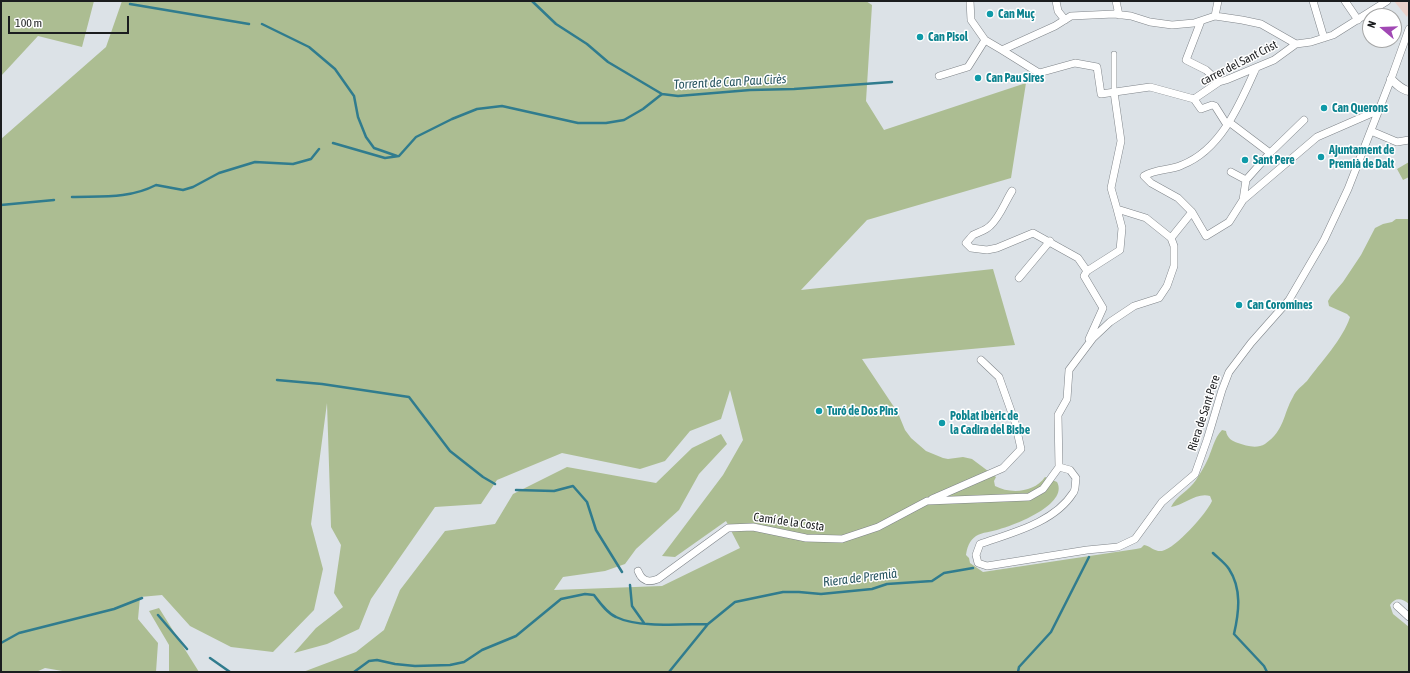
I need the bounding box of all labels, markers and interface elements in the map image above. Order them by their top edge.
place label: Can Muç [998,7,1035,21]
scale bar [10,8,131,34]
north arrow [1362,8,1402,48]
marker: Can Muç [985,9,995,19]
text: 100 m [15,16,42,30]
text: N [1365,19,1378,29]
place label: Can Pisol [928,30,968,44]
marker: Can Pisol [915,32,925,42]
street label: carrer del Sant Crist [1198,37,1280,89]
water label: Torrent de Can Pau Cirès [673,71,787,93]
place label: Can Pau Sires [986,71,1044,85]
marker: Can Pau Sires [973,73,983,83]
place label: Can Querons [1332,101,1388,115]
marker: Can Querons [1319,103,1329,113]
place label: Ajuntament de Premià de Dalt [1329,143,1394,171]
marker: Ajuntament de Premià de Dalt [1316,152,1326,162]
place label: Sant Pere [1253,153,1295,167]
marker: Sant Pere [1240,155,1250,165]
place label: Can Coromines [1247,298,1313,312]
marker: Can Coromines [1234,300,1244,310]
street label: Riera de Sant Pere [1185,373,1223,453]
place label: Turó de Dos Pins [827,404,898,418]
marker: Turó de Dos Pins [814,406,824,416]
place label: Poblat ibèric de la Cadira del Bisbe [950,409,1030,437]
marker: Poblat ibèric de la Cadira del Bisbe [937,418,947,428]
street label: Camí de la Costa [753,510,825,534]
water label: Riera de Premià [822,566,898,590]

